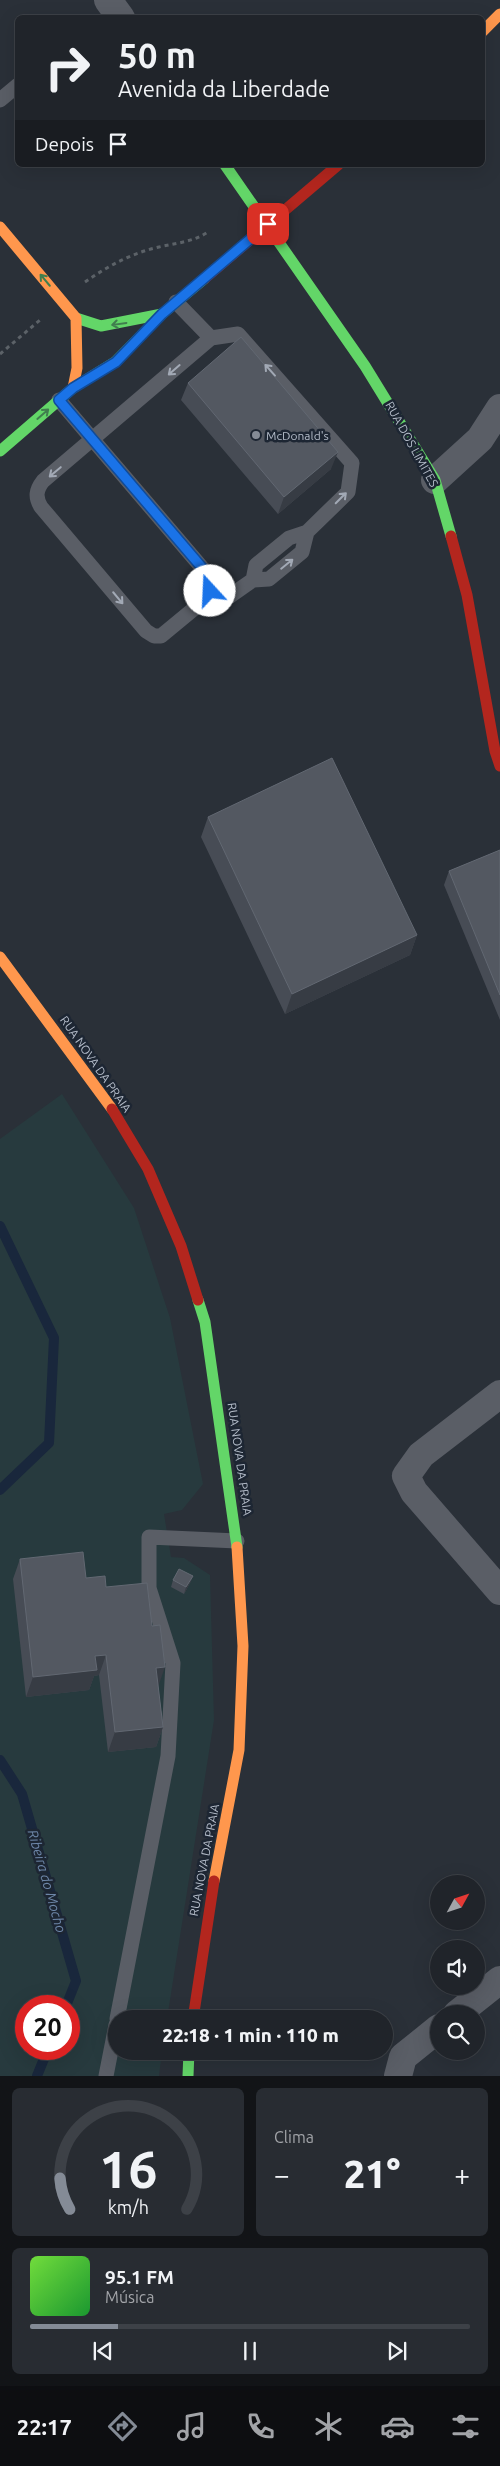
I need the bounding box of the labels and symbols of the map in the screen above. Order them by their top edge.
pin [247,203,289,245]
one-way arrow [40,274,51,287]
one-way arrow [111,319,127,329]
one-way arrow [168,364,181,375]
one-way arrow [265,364,276,377]
street label: RUA DOS LIMITES [383,399,441,489]
one-way arrow [36,409,49,420]
marker: McDonald's [250,429,262,441]
place label: McDonald's [266,429,329,442]
one-way arrow [48,466,61,477]
one-way arrow [335,492,348,504]
one-way arrow [280,559,293,570]
position arrow [183,564,235,616]
one-way arrow [112,591,123,604]
street label: RUA NOVA DA PRAIA [58,1014,134,1115]
street label: RUA NOVA DA PRAIA [226,1402,254,1517]
street label: RUA NOVA DA PRAIA [187,1803,221,1917]
water label: Ribeira do Mocho [25,1828,69,1935]
north arrow [430,1875,485,1930]
speed limit sign: 20 [15,1995,80,2060]

